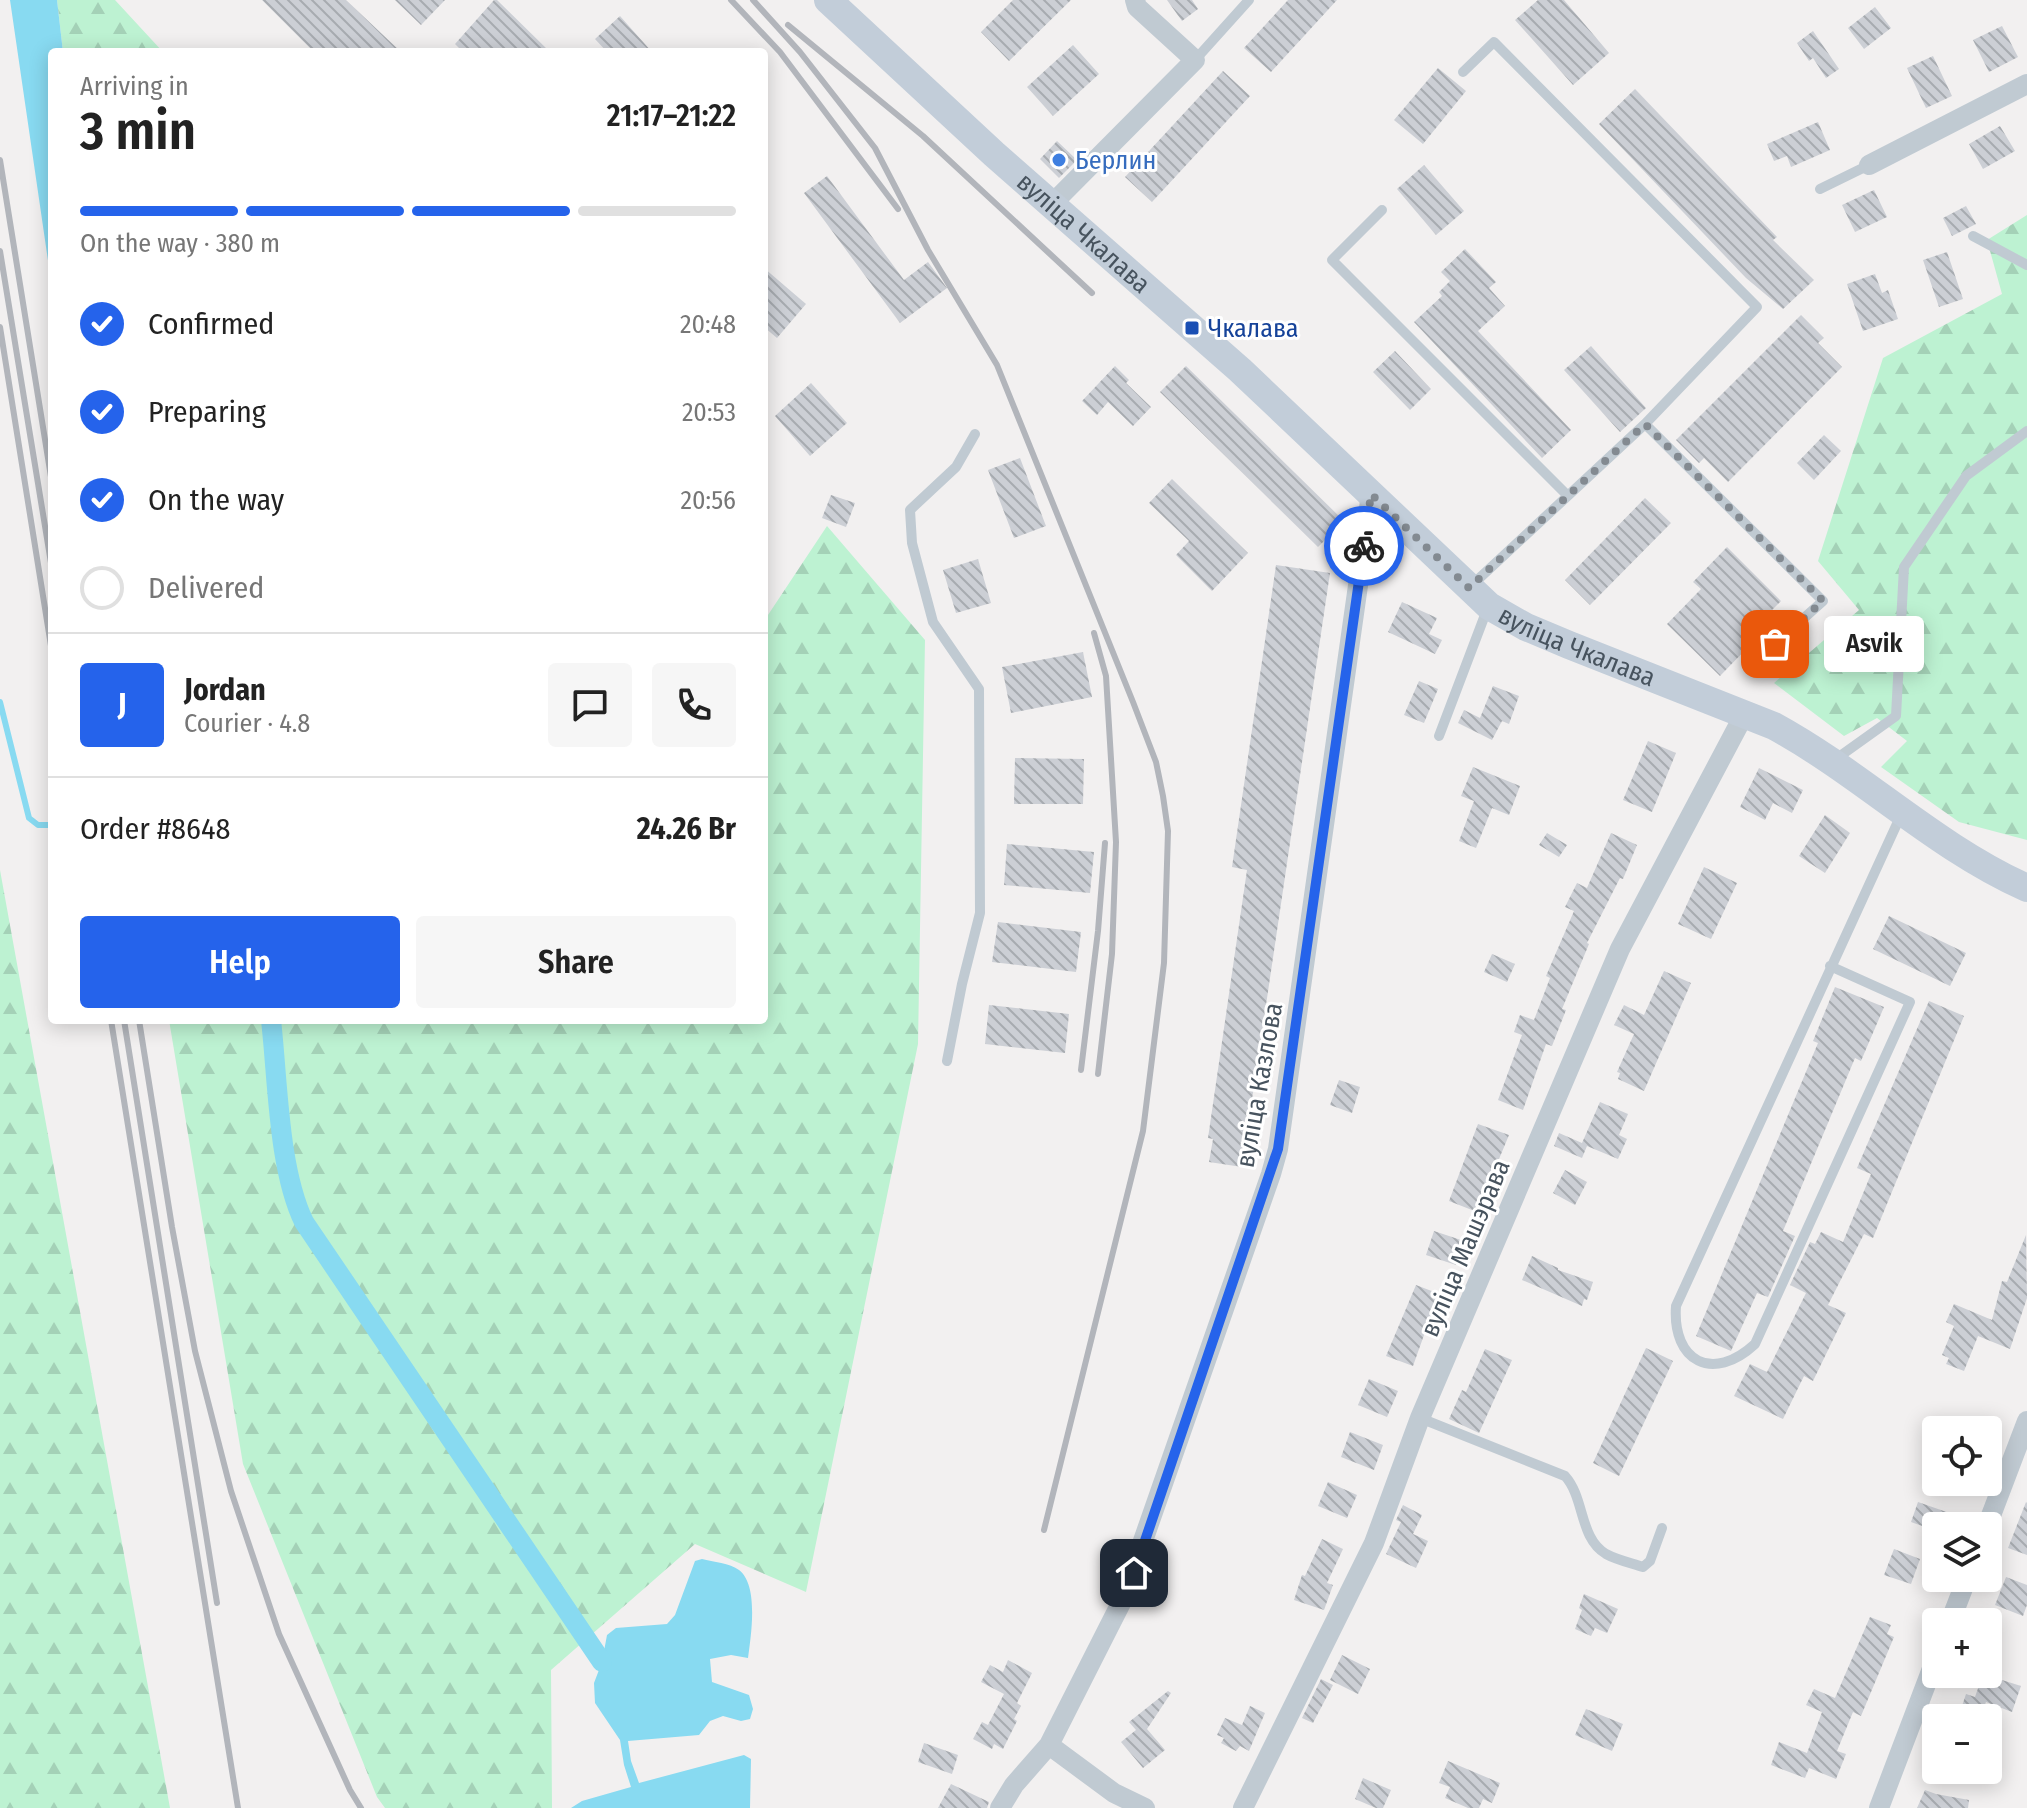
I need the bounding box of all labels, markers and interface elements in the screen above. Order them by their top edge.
text: Arriving in [80,71,189,102]
text: 21:17–21:22 [607,98,736,134]
text: 3 min [80,100,196,163]
place label: Берлин [1075,145,1156,176]
marker: Берлин [1050,151,1068,169]
street label: вуліца Чкалава [1010,166,1157,300]
text: On the way · 380 m [80,228,280,259]
icon: check [80,302,124,346]
text: Confirmed [148,306,274,342]
text: 20:48 [680,309,736,340]
place label: Чкалава [1208,313,1298,344]
marker: Чкалава [1183,319,1201,337]
icon: check [80,390,124,434]
text: Preparing [148,394,266,430]
text: 20:53 [682,397,736,428]
icon: check [80,478,124,522]
text: On the way [148,482,284,518]
text: 20:56 [681,485,736,516]
courier [1324,506,1404,586]
icon: bike [1342,524,1386,568]
text: Delivered [148,570,264,606]
street label: вуліца Чкалава [1493,600,1660,694]
pin [1741,610,1809,678]
callout: Asvik [1823,616,1923,672]
icon: bag [1753,622,1797,666]
text: Asvik [1846,628,1902,659]
button: chat [548,663,632,747]
button: phone [652,663,736,747]
text: Jordan [184,672,266,708]
text: J [118,687,126,723]
text: Courier · 4.8 [184,708,310,739]
text: Order #8648 [80,811,230,847]
text: 24.26 Br [637,811,736,847]
button: Help [80,916,400,1008]
button: Share [416,916,736,1008]
street label: вуліца Казлова [1230,1000,1289,1170]
street label: вуліца Машэрава [1414,1155,1517,1342]
map controls [1922,1416,2002,1784]
button: locate [1922,1416,2002,1496]
button: layers [1922,1512,2002,1592]
pin [1100,1539,1168,1607]
icon: home [1112,1551,1156,1595]
button: + [1922,1608,2002,1688]
button: − [1922,1704,2002,1784]

